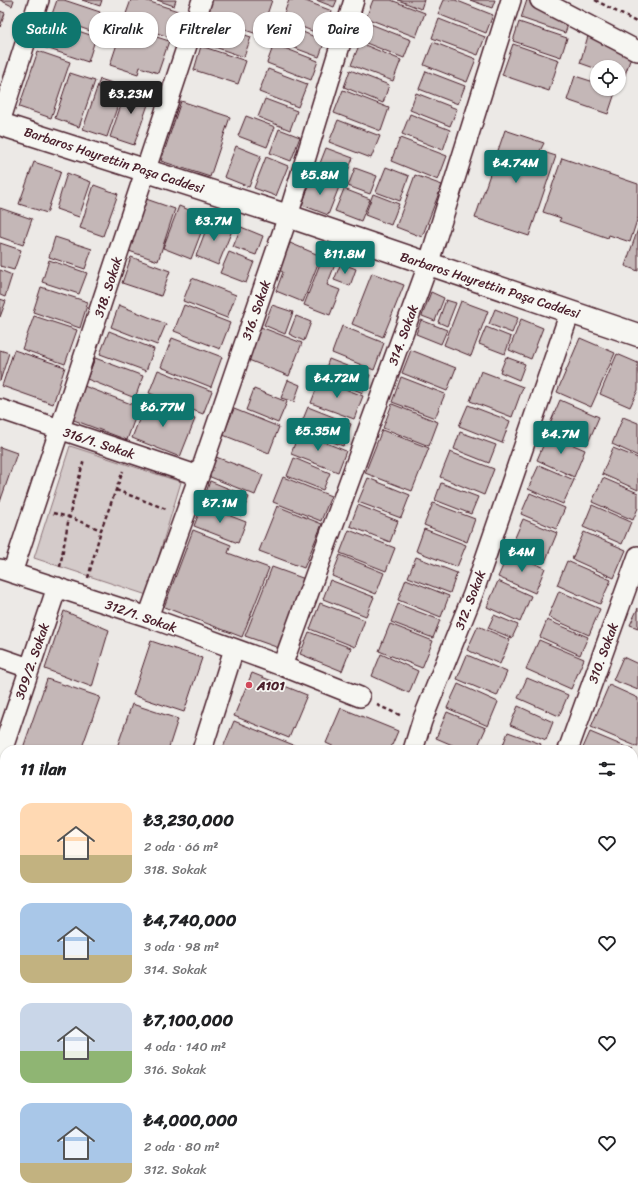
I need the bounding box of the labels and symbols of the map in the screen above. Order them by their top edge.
pin: ₺3.23M [98,81,164,115]
street label: Barbaros Hayrettin Paşa Caddesi [21,120,207,200]
pin: ₺4.74M [483,150,549,184]
pin: ₺5.8M [292,162,348,196]
pin: ₺3.7M [186,208,242,242]
pin: ₺11.8M [312,241,378,275]
street label: Barbaros Hayrettin Paşa Caddesi [397,245,583,325]
street label: 318. Sokak [87,253,129,320]
street label: 316. Sokak [235,277,277,343]
street label: 314. Sokak [381,301,425,369]
pin: ₺4.72M [304,365,370,399]
pin: ₺6.77M [130,394,196,428]
pin: ₺5.35M [285,418,351,452]
street label: 316/1. Sokak [60,421,138,465]
pin: ₺4.7M [533,421,589,455]
pin: ₺7.1M [192,490,248,524]
pin: ₺4M [503,539,541,573]
street label: 312. Sokak [448,567,492,633]
street label: 312/1. Sokak [102,593,180,639]
street label: 309/2. Sokak [8,619,56,702]
street label: 310. Sokak [581,619,625,687]
place label: A101 [256,674,285,697]
marker: A101 [244,680,254,690]

